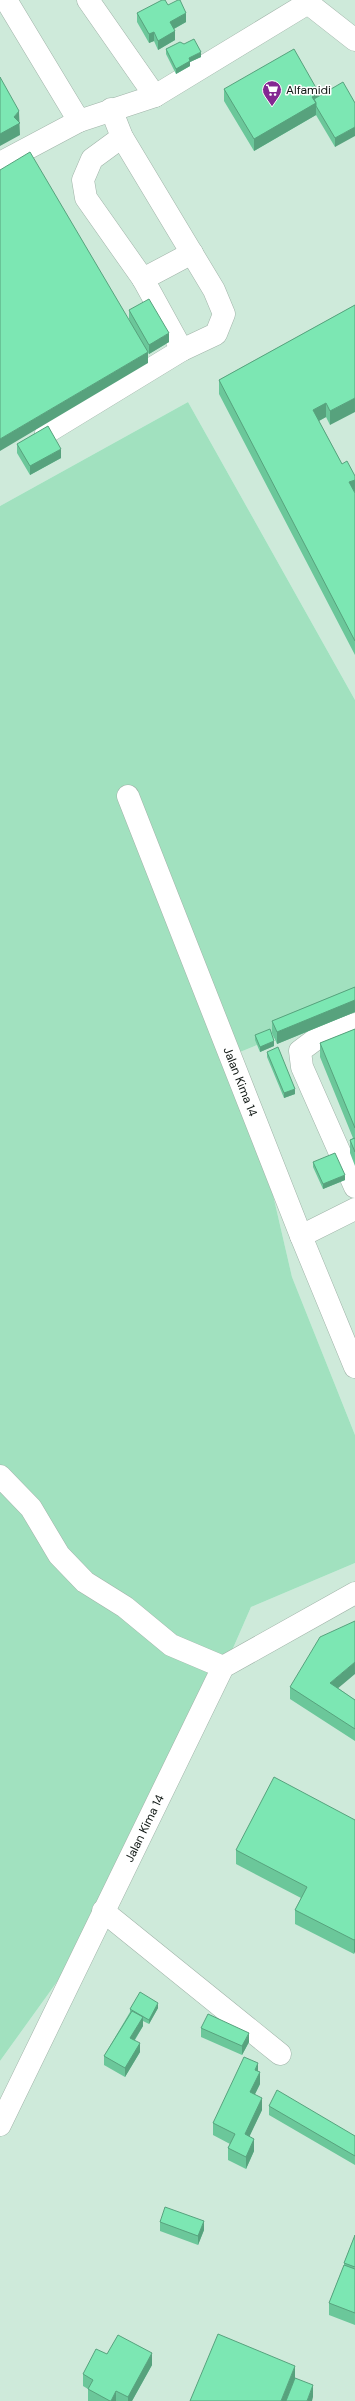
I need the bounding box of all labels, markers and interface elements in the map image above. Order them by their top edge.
supermarket icon: Alfamidi [261,79,283,107]
place label: Alfamidi [286,82,331,98]
street label: Jalan Kima 14 [219,1045,261,1119]
street label: Jalan Kima 14 [121,1792,168,1865]

